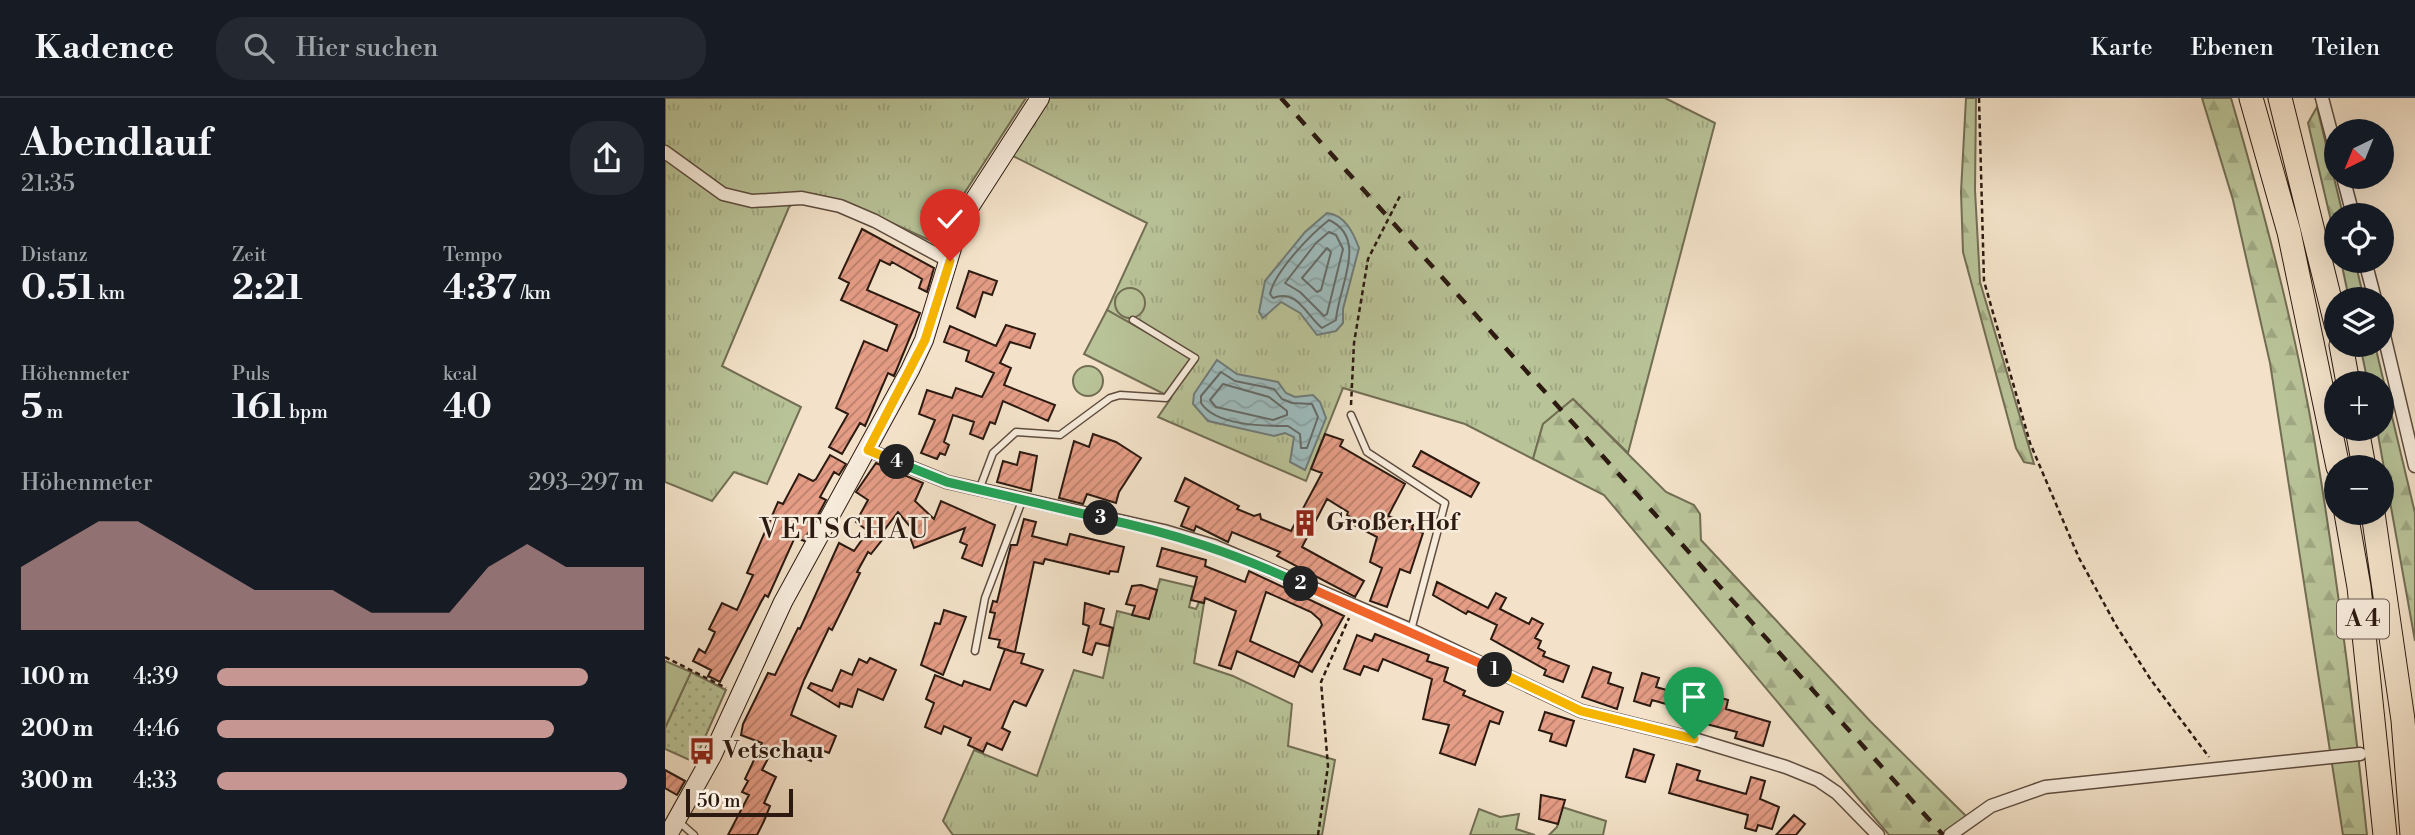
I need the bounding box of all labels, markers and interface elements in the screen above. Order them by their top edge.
search box [216,17,706,80]
text: Kadence [35,28,174,69]
icon: search [240,29,278,67]
text: Hier suchen [296,32,438,64]
text: Karte [2091,33,2153,63]
text: Ebenen [2191,33,2274,63]
text: Teilen [2312,33,2380,63]
north arrow [2324,119,2394,189]
map controls [2324,119,2394,525]
text: Abendlauf [21,120,211,167]
button: share [570,121,644,195]
text: 21:35 [21,170,75,198]
pin [920,189,980,261]
icon: check [931,200,969,238]
button: locate [2324,203,2394,273]
text: Distanz [21,243,88,267]
text: Zeit [232,243,267,267]
text: Tempo [443,243,502,267]
text: 0.51 [21,267,95,310]
text: 2:21 [232,267,303,310]
text: 4:37 [443,267,517,310]
text: km [95,281,125,305]
text: /km [517,281,551,305]
button: layers [2324,287,2394,357]
text: Höhenmeter [21,362,130,386]
text: Puls [232,362,270,386]
text: kcal [443,362,477,386]
button: + [2324,371,2394,441]
text: 5 [21,386,43,429]
text: 161 [232,386,285,429]
text: 40 [443,386,492,429]
text: m [43,400,63,424]
text: bpm [285,400,328,424]
pin: 4 [880,444,915,480]
text: 4 [890,449,903,473]
button: − [2324,455,2394,525]
text: Höhenmeter [21,469,153,497]
text: 293–297 m [528,469,644,497]
pin: 3 [1083,500,1118,536]
text: 3 [1095,505,1106,529]
building icon: Großer Hof [1290,508,1320,538]
place label: Großer Hof [1326,508,1461,538]
district label: VETSCHAU [758,512,931,547]
pin: 2 [1283,566,1319,602]
text: 2 [1295,571,1306,595]
road number: A 4 [2337,600,2389,638]
pin: 1 [1477,652,1513,688]
text: 1 [1490,657,1499,681]
text: 100 m [21,663,89,691]
text: 4:39 [133,663,179,691]
pin [1664,667,1724,739]
icon: arrive [1675,678,1713,716]
text: 200 m [21,715,93,743]
text: 4:46 [133,715,180,743]
bus stop icon: Vetschau [687,736,717,766]
place label: Vetschau [722,736,824,766]
text: 300 m [21,767,93,795]
text: 4:33 [133,767,177,795]
scale bar [686,786,793,818]
text: 50 m [697,789,741,813]

